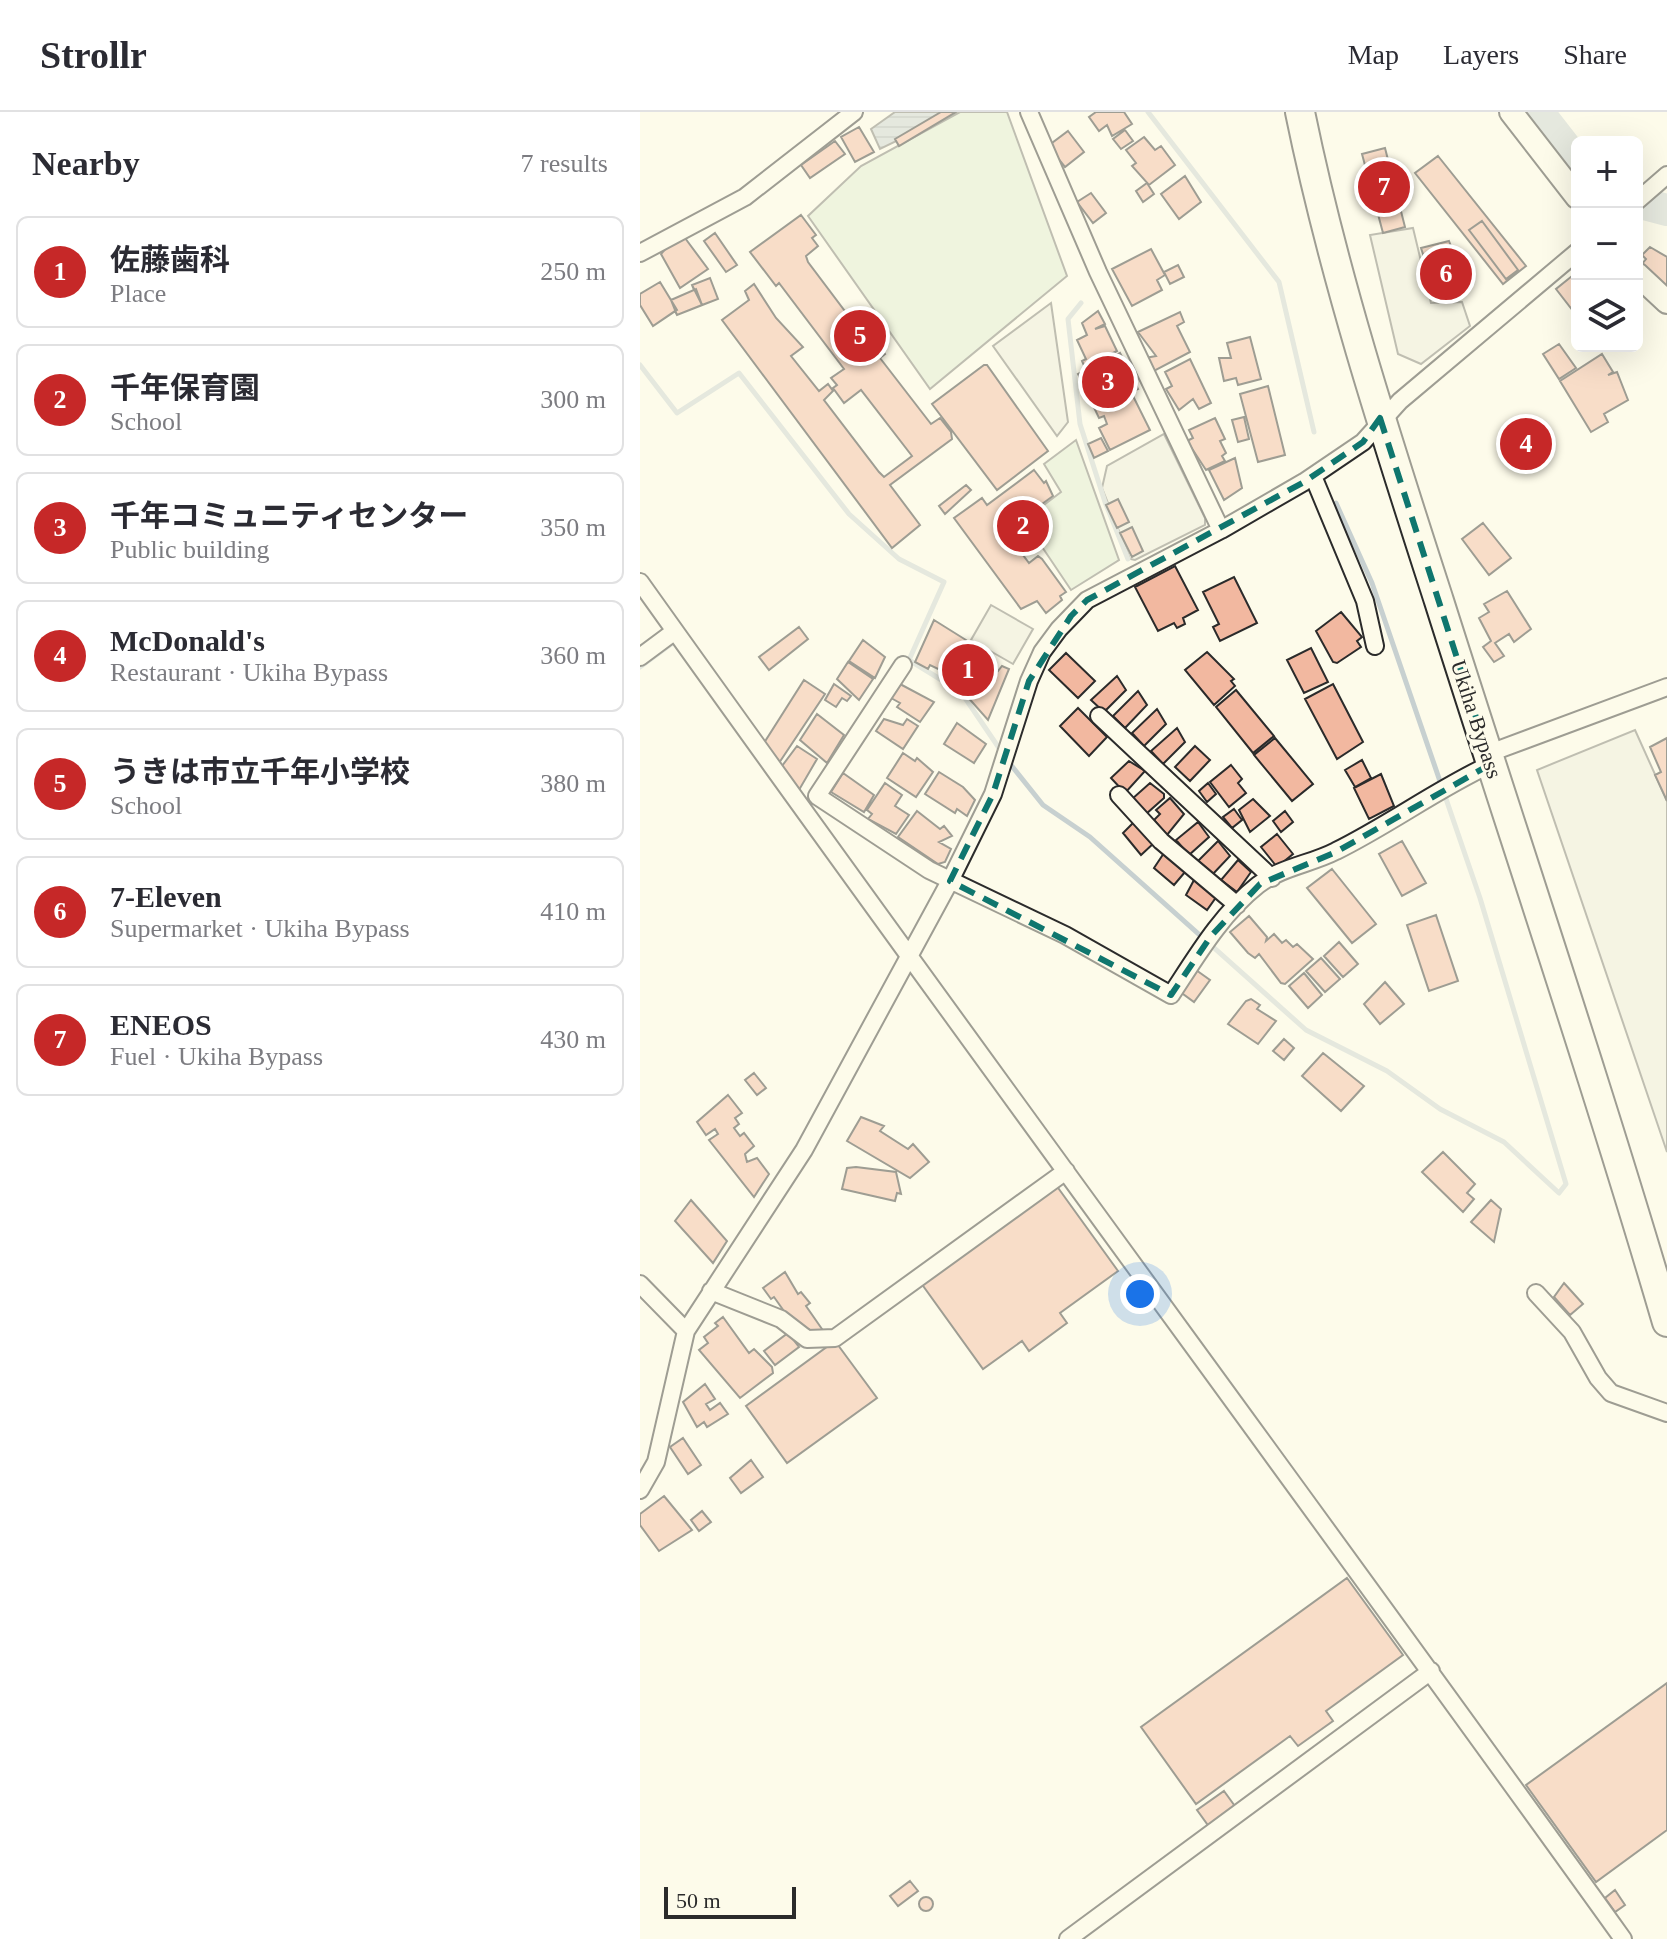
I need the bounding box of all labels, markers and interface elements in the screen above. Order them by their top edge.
text: Strollr [40,34,147,76]
text: Map [1348,39,1399,70]
text: Layers [1443,39,1519,70]
text: Share [1563,39,1627,70]
map controls [1571,136,1643,352]
button: + [1571,136,1643,208]
text: Nearby [32,145,140,182]
text: 7 results [521,149,608,178]
pin: 7 [1358,157,1410,217]
button: − [1571,208,1643,280]
text: 佐藤歯科 [110,243,230,276]
pin: 6 [1420,244,1472,304]
text: 1 [54,257,67,286]
text: 250 m [540,257,606,286]
text: Place [110,279,166,308]
button: layers [1571,280,1643,352]
pin: 5 [834,306,886,366]
pin: 3 [1082,352,1134,412]
text: 千年保育園 [110,371,260,404]
text: 2 [54,385,67,414]
text: 300 m [540,385,606,414]
text: School [110,407,182,436]
pin: 4 [1500,414,1552,474]
pin: 2 [997,496,1049,556]
text: 千年コミュニティセンター [110,499,468,532]
text: 3 [54,513,67,542]
text: 350 m [540,513,606,542]
text: Public building [110,535,270,564]
text: McDonald's [110,624,265,657]
pin: 1 [942,640,994,700]
text: 4 [54,641,67,670]
text: 360 m [540,641,606,670]
street label: Ukiha Bypass [1446,657,1507,781]
text: Restaurant · Ukiha Bypass [110,658,388,687]
text: うきは市立千年小学校 [110,755,410,788]
text: 5 [54,769,67,798]
text: 380 m [540,769,606,798]
text: School [110,791,182,820]
text: 7-Eleven [110,880,222,913]
text: 6 [54,897,67,926]
text: 410 m [540,897,606,926]
text: Supermarket · Ukiha Bypass [110,914,410,943]
text: ENEOS [110,1008,212,1041]
text: 7 [54,1025,67,1054]
text: 430 m [540,1025,606,1054]
text: Fuel · Ukiha Bypass [110,1042,323,1071]
your location [1120,1274,1160,1314]
scale bar [664,1883,796,1919]
text: 50 m [676,1888,721,1913]

